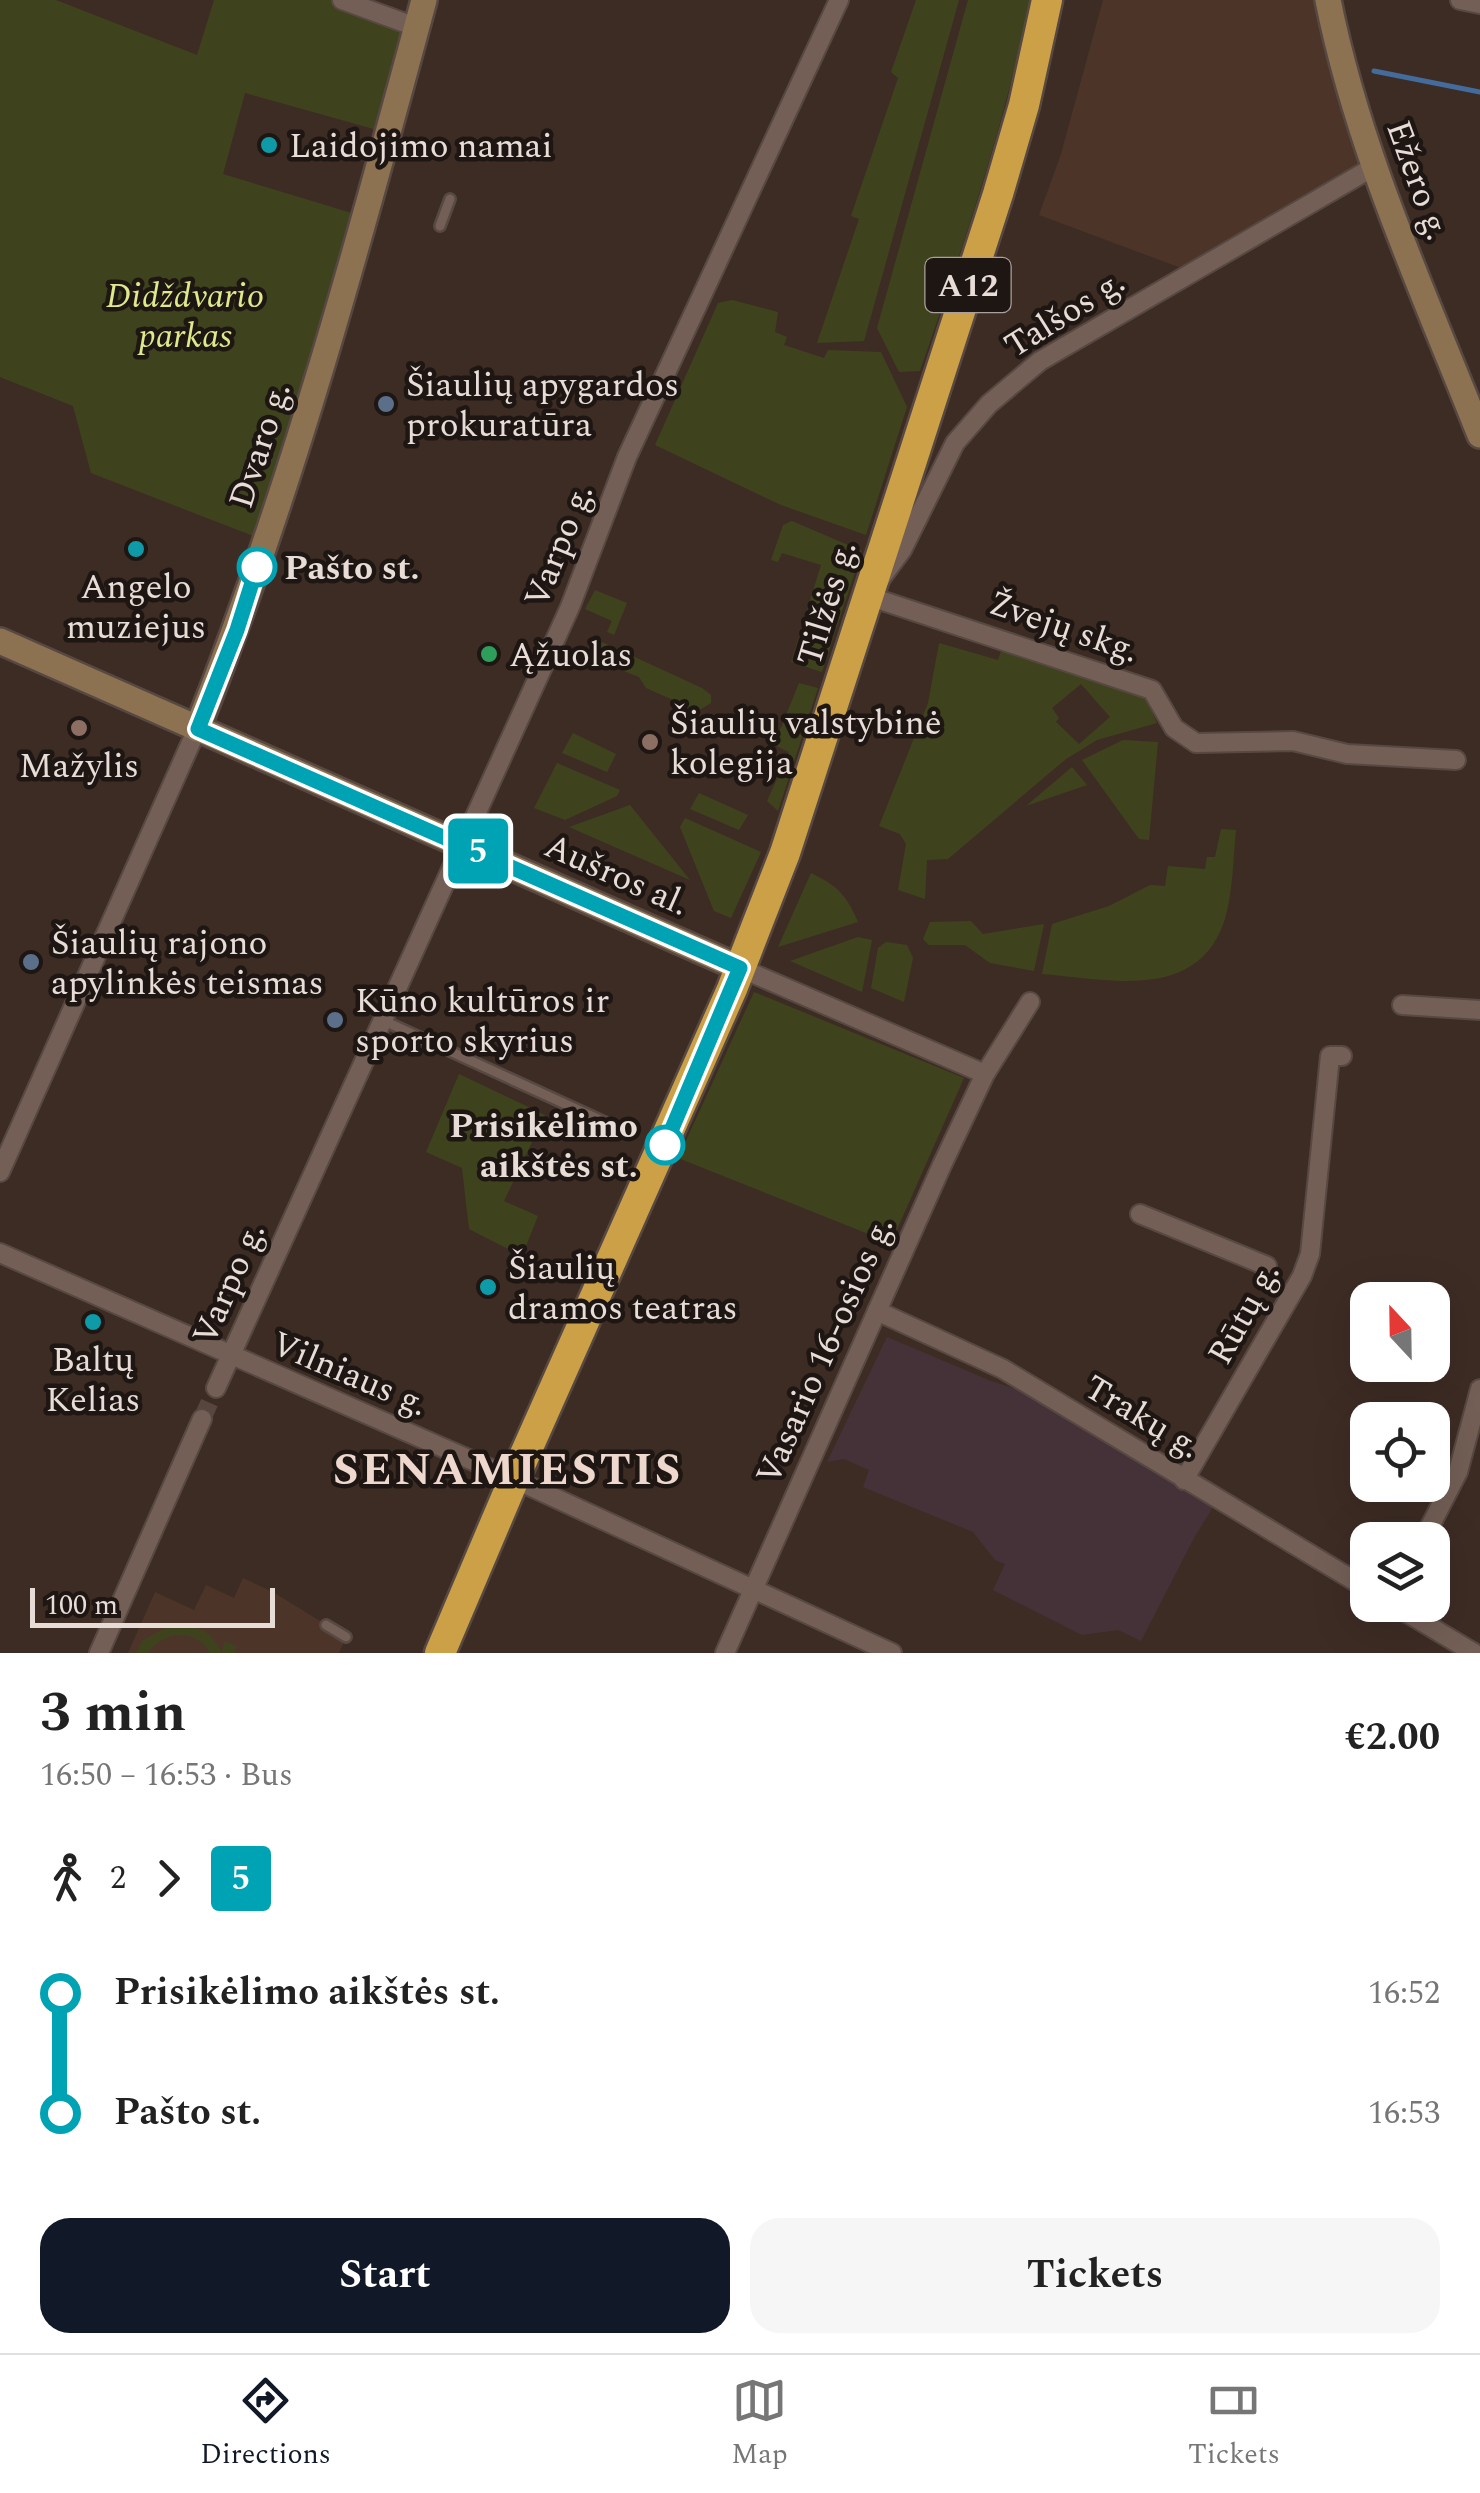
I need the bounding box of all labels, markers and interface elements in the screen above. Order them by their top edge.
street label: Ežero g. [1371,113,1464,248]
place label: Laidojimo namai [289,120,553,173]
marker: Laidojimo namai [258,134,280,156]
street label: Talšos g. [994,256,1136,372]
road number: A12 [926,258,1010,312]
park label: Didždvario parkas [106,270,264,363]
place label: Šiaulių apygardos prokuratūra [406,359,679,452]
street label: Dvaro g. [215,376,306,515]
marker: Šiaulių apygardos prokuratūra [375,393,397,415]
street label: Varpo g. [511,476,608,615]
street label: Tilžės g. [783,534,872,673]
marker: Angelo muziejus [125,538,147,560]
place label: Pašto st. [284,542,420,595]
marker: Pašto st. [238,548,276,586]
place label: Angelo muziejus [66,561,206,654]
street label: Žvejų skg. [982,577,1145,678]
place label: Ąžuolas [509,629,632,682]
marker: Ąžuolas [478,643,500,665]
place label: Šiaulių valstybinė kolegija [670,697,942,790]
marker: Mažylis [68,717,90,739]
marker: Šiaulių valstybinė kolegija [639,731,661,753]
place label: Mažylis [19,740,139,793]
line badge: 5 [446,818,510,884]
street label: Aušros al. [536,820,697,931]
text: 5 [468,825,488,878]
place label: Šiaulių rajono apylinkės teismas [51,917,324,1010]
marker: Šiaulių rajono apylinkės teismas [20,951,42,973]
place label: Kūno kultūros ir sporto skyrius [355,975,610,1068]
marker: Kūno kultūros ir sporto skyrius [324,1009,346,1031]
place label: Prisikėlimo aikštės st. [449,1100,638,1193]
marker: Prisikėlimo aikštės st. [646,1126,684,1164]
street label: Vasario 16-osios g. [742,1208,908,1493]
street label: Varpo g. [179,1214,280,1353]
place label: Šiaulių dramos teatras [508,1242,738,1335]
street label: Rūtų g. [1194,1253,1294,1375]
marker: Šiaulių dramos teatras [477,1276,499,1298]
north arrow [1350,1282,1450,1382]
map controls [1350,1282,1450,1622]
marker: Baltų Kelias [82,1311,104,1333]
street label: Vilniaus g. [263,1318,436,1431]
place label: Baltų Kelias [46,1334,140,1427]
street label: Trakų g. [1074,1362,1211,1473]
button: locate [1350,1402,1450,1502]
district label: SENAMIESTIS [333,1436,683,1505]
button: layers [1350,1522,1450,1622]
scale bar [30,1583,275,1628]
text: 100 m [45,1584,118,1627]
text: 3 min [40,1672,186,1755]
text: €2.00 [1345,1709,1440,1767]
text: 16:50 – 16:53 · Bus [40,1751,293,1800]
icon: walk [40,1851,95,1906]
icon: forward [141,1851,196,1906]
text: 5 [231,1852,251,1905]
text: 2 [110,1854,126,1903]
text: Prisikėlimo aikštės st. [114,1964,500,2022]
text: 16:52 [1368,1969,1440,2018]
text: Pašto st. [114,2084,261,2142]
text: 16:53 [1368,2089,1440,2138]
button: Start [40,2218,730,2333]
button: Tickets [750,2218,1440,2333]
tab: Directions [200,2373,331,2476]
tab: Map [731,2373,788,2476]
tab: Tickets [1188,2373,1280,2476]

